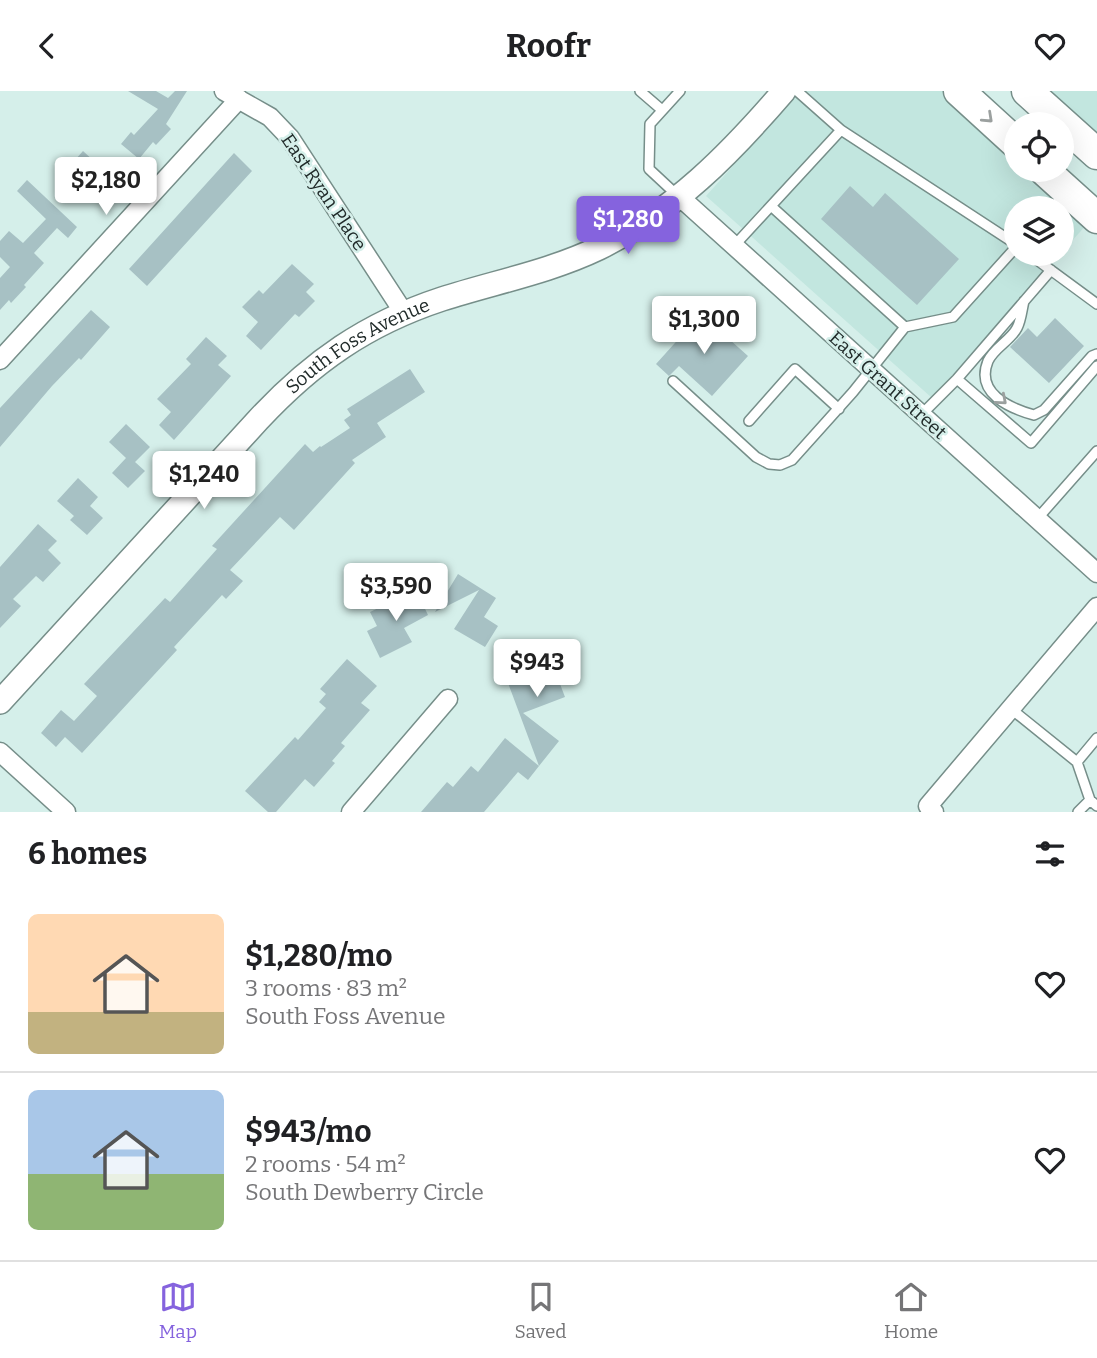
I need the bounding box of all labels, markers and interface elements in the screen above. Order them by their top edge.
icon: back [28,27,66,65]
text: Roofr [506,27,591,65]
icon: heart [1031,27,1069,65]
one-way arrow [980,109,993,122]
map controls [1004,112,1074,266]
button: locate [1004,112,1074,182]
street label: East Ryan Place [276,129,372,255]
pin: $2,180 [49,157,163,217]
text: $2,180 [71,166,141,194]
button: layers [1004,196,1074,266]
pin: $1,280 [571,197,685,256]
text: $1,280 [592,205,664,233]
street label: South Foss Avenue [281,293,433,398]
pin: $1,300 [647,296,761,356]
text: $1,300 [668,305,740,333]
street label: East Grant Street [825,326,952,444]
one-way arrow [994,392,1007,405]
pin: $1,240 [147,451,261,511]
text: $1,240 [168,460,240,488]
pin: $3,590 [339,563,453,623]
text: $3,590 [360,572,432,600]
pin: $943 [496,639,578,699]
text: $943 [510,648,564,676]
icon: filters [1031,835,1069,873]
text: 6 homes [28,836,147,872]
text: $1,280/mo [245,938,393,974]
icon: home [84,942,168,1026]
icon: heart [1031,965,1069,1003]
text: 3 rooms · 83 m² [245,974,407,1002]
text: South Foss Avenue [245,1002,446,1030]
text: $943/mo [245,1114,372,1150]
icon: home [84,1118,168,1202]
icon: heart [1031,1141,1069,1179]
text: 2 rooms · 54 m² [245,1150,406,1178]
text: South Dewberry Circle [245,1178,484,1206]
tab: Map [159,1278,197,1343]
tab: Saved [514,1278,567,1343]
tab: Home [884,1278,938,1343]

